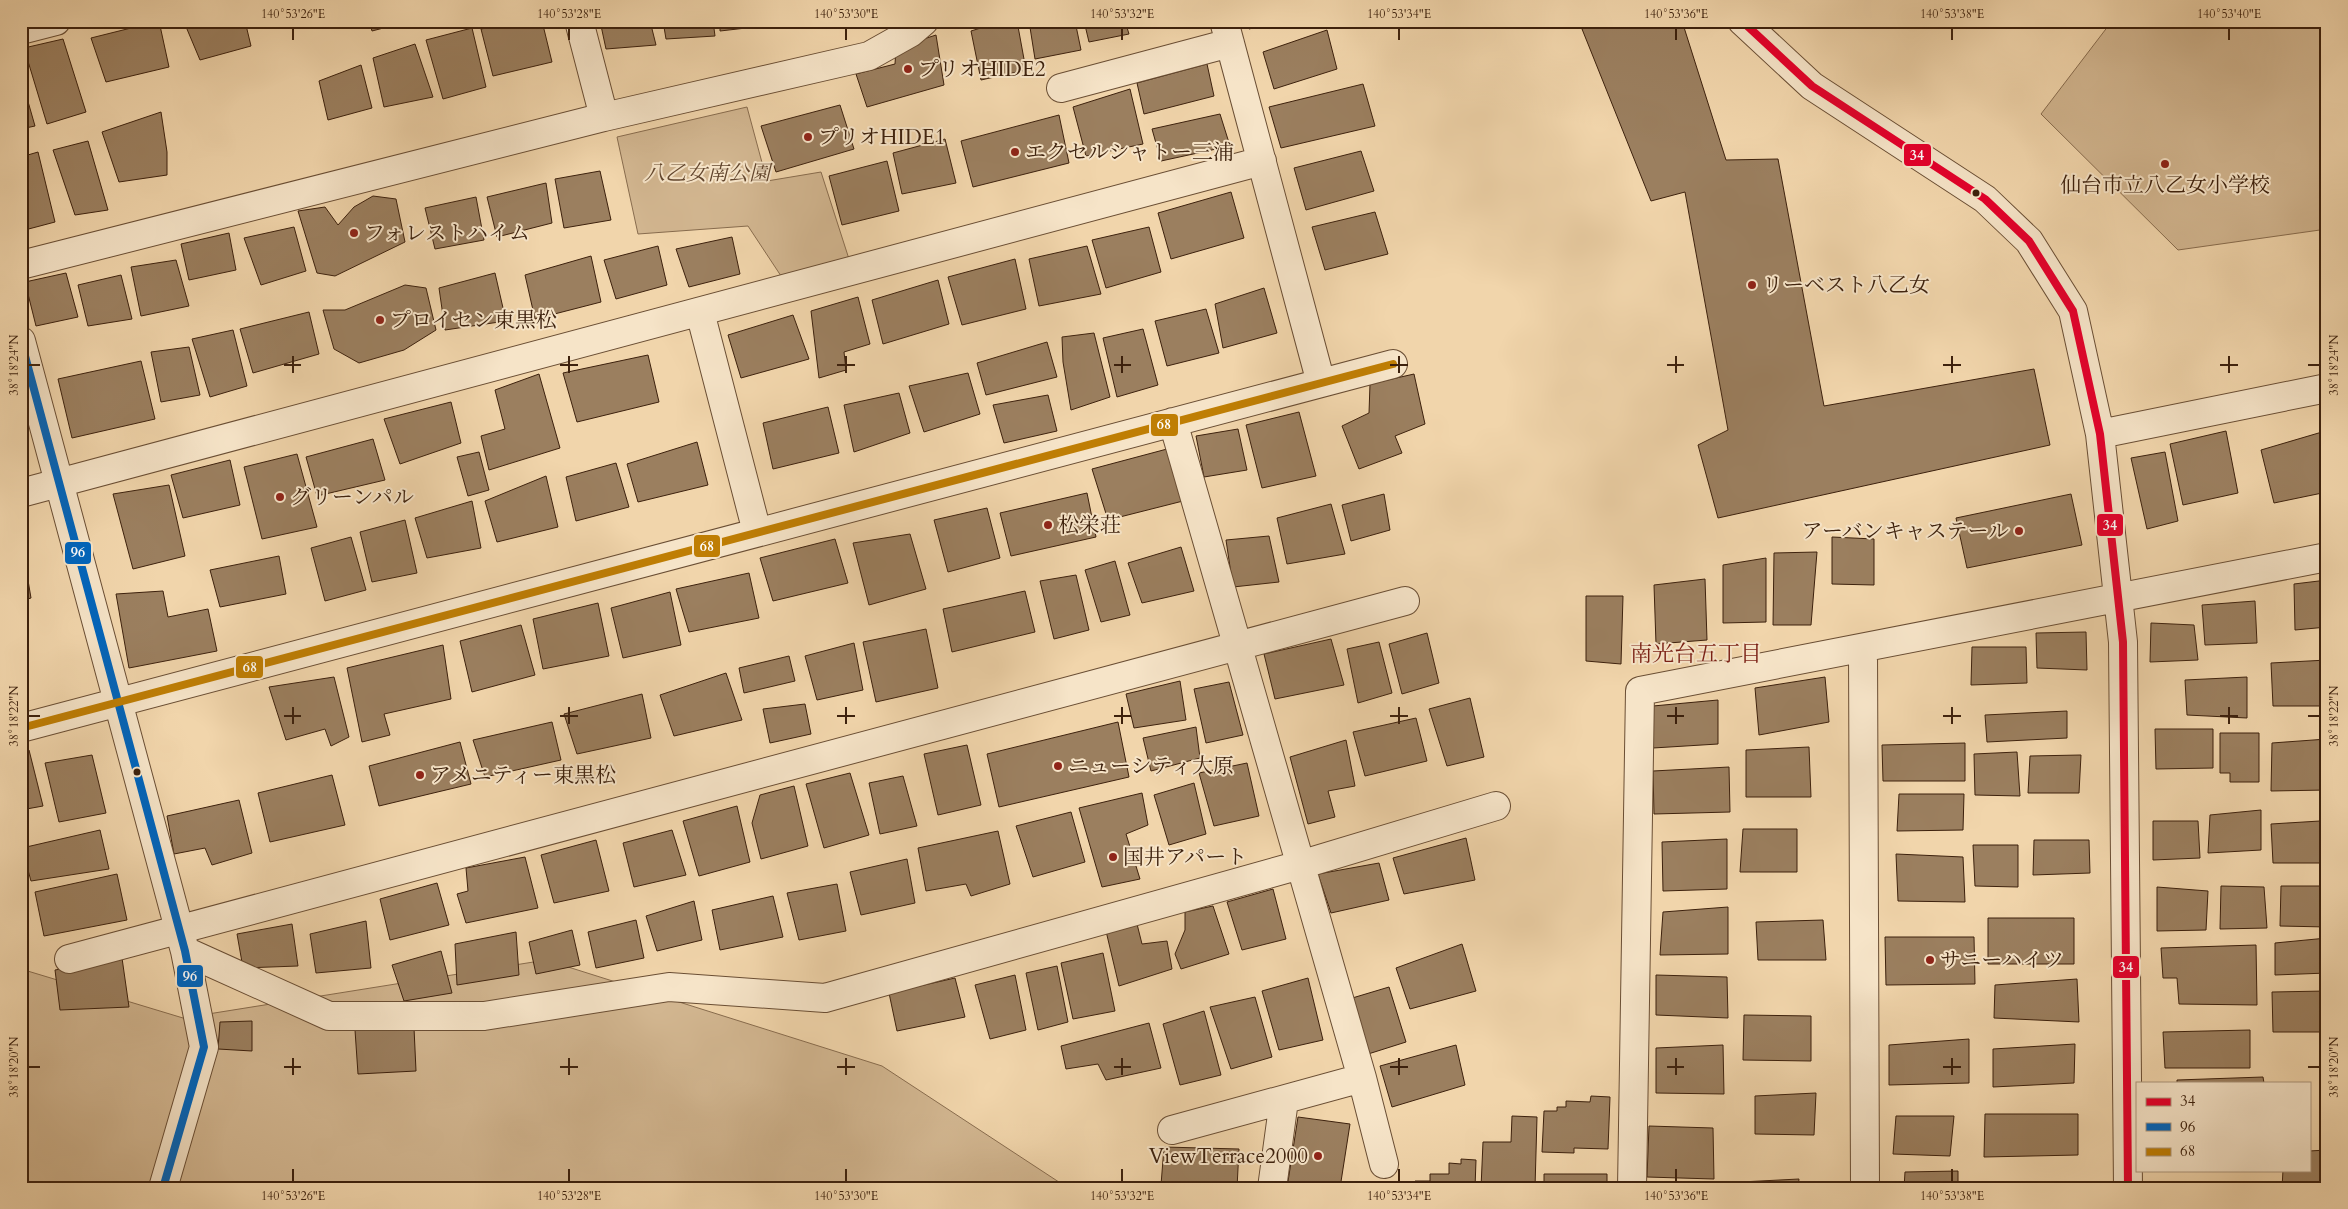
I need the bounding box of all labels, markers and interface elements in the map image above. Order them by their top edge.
text: 140°53'26"E [261,6,325,22]
text: 140°53'28"E [537,6,601,22]
text: 140°53'30"E [814,6,878,22]
text: 140°53'32"E [1090,6,1154,22]
text: 140°53'34"E [1367,6,1431,22]
text: 140°53'36"E [1644,6,1708,22]
text: 140°53'38"E [1920,6,1984,22]
text: 140°53'40"E [2197,6,2261,22]
place label: プリオHIDE2 [918,55,1046,84]
marker: プリオHIDE2 [902,63,914,75]
place label: プリオHIDE1 [818,123,945,152]
marker: プリオHIDE1 [802,131,814,143]
place label: エクセルシャトー三浦 [1025,138,1234,167]
line badge: 34 [1903,143,1932,167]
marker: エクセルシャトー三浦 [1009,146,1021,158]
text: 34 [1910,146,1924,165]
marker: 仙台市立八乙女小学校 [2159,158,2171,170]
park label: 八乙女南公園 [644,159,773,188]
place label: 仙台市立八乙女小学校 [2060,171,2270,200]
unlabelled marker [1971,188,1981,198]
place label: フォレストハイム [364,219,530,248]
marker: フォレストハイム [348,227,360,239]
place label: リーベスト八乙女 [1762,271,1930,300]
marker: リーベスト八乙女 [1746,279,1758,291]
place label: プロイセン東黒松 [390,306,557,335]
marker: プロイセン東黒松 [374,314,386,326]
text: 38°18'24"N [6,334,22,395]
text: 38°18'24"N [2326,334,2342,395]
line badge: 68 [1150,413,1179,437]
text: 68 [1157,415,1171,434]
place label: グリーンパル [290,483,414,512]
marker: グリーンパル [274,491,286,503]
place label: 松栄荘 [1058,511,1121,540]
line badge: 34 [2096,513,2124,537]
text: 34 [2103,516,2117,535]
place label: アーバンキャステール [1802,517,2009,546]
marker: 松栄荘 [1042,519,1054,531]
marker: アーバンキャステール [2013,525,2025,537]
line badge: 68 [693,534,721,558]
text: 68 [700,537,714,556]
line badge: 96 [64,541,92,565]
text: 96 [71,543,85,562]
district label: 南光台五丁目 [1630,639,1762,669]
line badge: 68 [235,655,264,679]
text: 68 [243,658,257,677]
text: 38°18'22"N [6,685,22,746]
text: 38°18'22"N [2326,685,2342,746]
place label: ニューシティ大原 [1068,752,1234,781]
marker: ニューシティ大原 [1052,760,1064,772]
place label: アメニティー東黒松 [430,761,616,790]
unlabelled marker [132,767,142,777]
marker: アメニティー東黒松 [414,769,426,781]
place label: 国井アパート [1123,843,1247,872]
marker: 国井アパート [1107,851,1119,863]
place label: サニーハイツ [1940,946,2064,975]
marker: サニーハイツ [1924,954,1936,966]
line badge: 34 [2112,955,2140,979]
text: 34 [2119,958,2133,977]
line badge: 96 [176,964,204,988]
text: 96 [183,967,197,986]
text: 38°18'20"N [6,1036,22,1097]
text: 38°18'20"N [2326,1036,2342,1097]
legend [2136,1082,2310,1172]
text: 34 [2180,1091,2196,1111]
text: 96 [2180,1117,2196,1137]
text: 68 [2180,1141,2195,1161]
place label: ViewTerrace2000 [1149,1142,1308,1171]
marker: ViewTerrace2000 [1312,1150,1324,1162]
text: 140°53'26"E [261,1188,325,1204]
text: 140°53'28"E [537,1188,601,1204]
text: 140°53'30"E [814,1188,878,1204]
text: 140°53'32"E [1090,1188,1154,1204]
text: 140°53'34"E [1367,1188,1431,1204]
text: 140°53'36"E [1644,1188,1708,1204]
text: 140°53'38"E [1920,1188,1984,1204]

